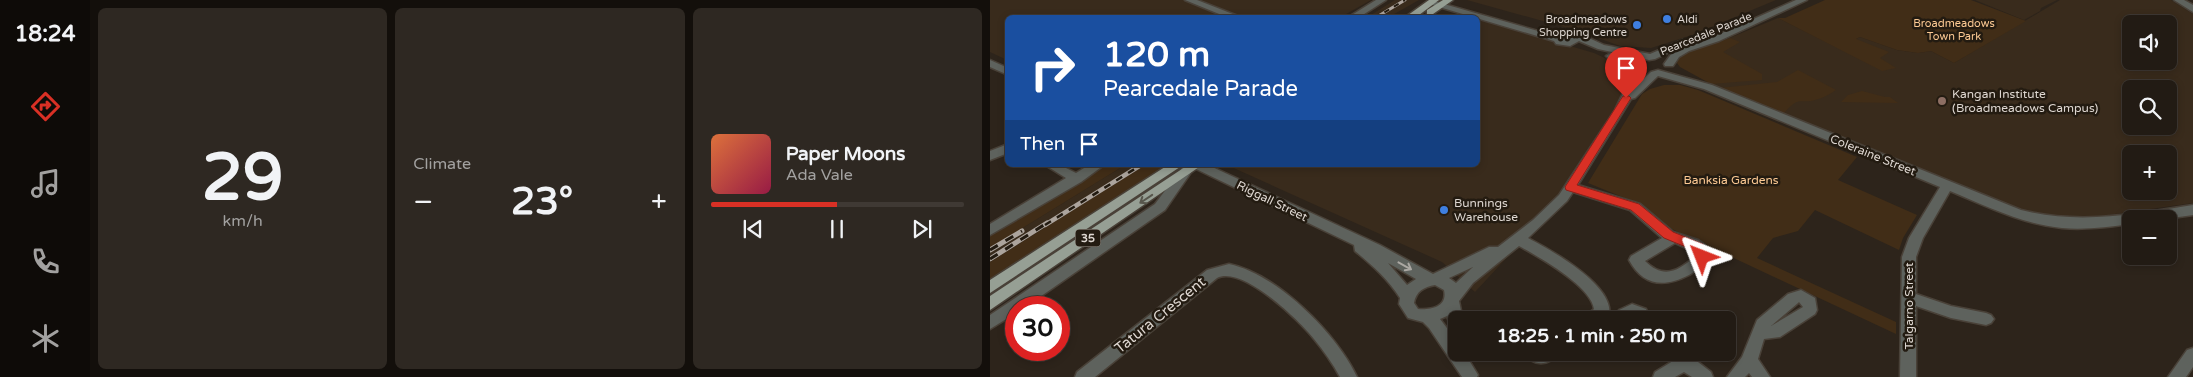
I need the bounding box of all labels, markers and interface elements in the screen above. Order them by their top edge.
street label: Pearcedale Parade [1658,10,1754,58]
place label: Broadmeadows Shopping Centre [1539,13,1627,39]
marker: Aldi [1661,13,1673,25]
place label: Aldi [1677,13,1698,26]
map controls [2122,15,2177,265]
button: sound [2122,15,2177,70]
park label: Broadmeadows Town Park [1913,17,1995,43]
marker: Broadmeadows Shopping Centre [1631,19,1643,31]
text: 18:24 [15,21,75,47]
text: 120 m [1103,34,1210,76]
icon: right [1020,35,1085,100]
pin [1605,47,1647,98]
icon: arrive [1612,54,1640,82]
text: Pearcedale Parade [1103,76,1298,102]
button: search [2122,80,2177,135]
place label: Kangan Institute (Broadmeadows Campus) [1952,87,2098,115]
icon: directions [28,89,63,124]
marker: Kangan Institute (Broadmeadows Campus) [1936,95,1948,107]
icon: arrive [1075,130,1103,158]
street label: Coleraine Street [1828,131,1918,179]
text: Then [1020,133,1065,155]
text: 29 [202,139,283,218]
text: Paper Moons [786,143,905,165]
button: + [2122,145,2177,200]
text: Climate [413,154,471,174]
text: Ada Vale [786,165,853,185]
icon: music [28,166,63,201]
park label: Banksia Gardens [1683,173,1779,187]
street label: Riggall Street [1234,178,1310,224]
text: 23° [511,179,573,225]
text: − [413,185,433,219]
text: + [651,185,667,219]
one-way arrow [1139,194,1153,204]
place label: Bunnings Warehouse [1454,196,1518,224]
marker: Bunnings Warehouse [1438,204,1450,216]
button: − [2122,210,2177,265]
text: km/h [223,211,263,231]
icon: previous [739,215,767,243]
icon: pause [823,215,851,243]
icon: next [908,215,936,243]
road number: 35 [1076,230,1100,247]
position arrow [1675,230,1727,282]
icon: phone [28,244,63,279]
one-way arrow [1397,262,1411,272]
street label: Talgarno Street [1902,262,1916,350]
street label: Tatura Crescent [1111,273,1209,357]
speed limit sign: 30 [1005,296,1070,361]
icon: climate [28,321,63,356]
text: 18:25 · 1 min · 250 m [1496,325,1688,347]

